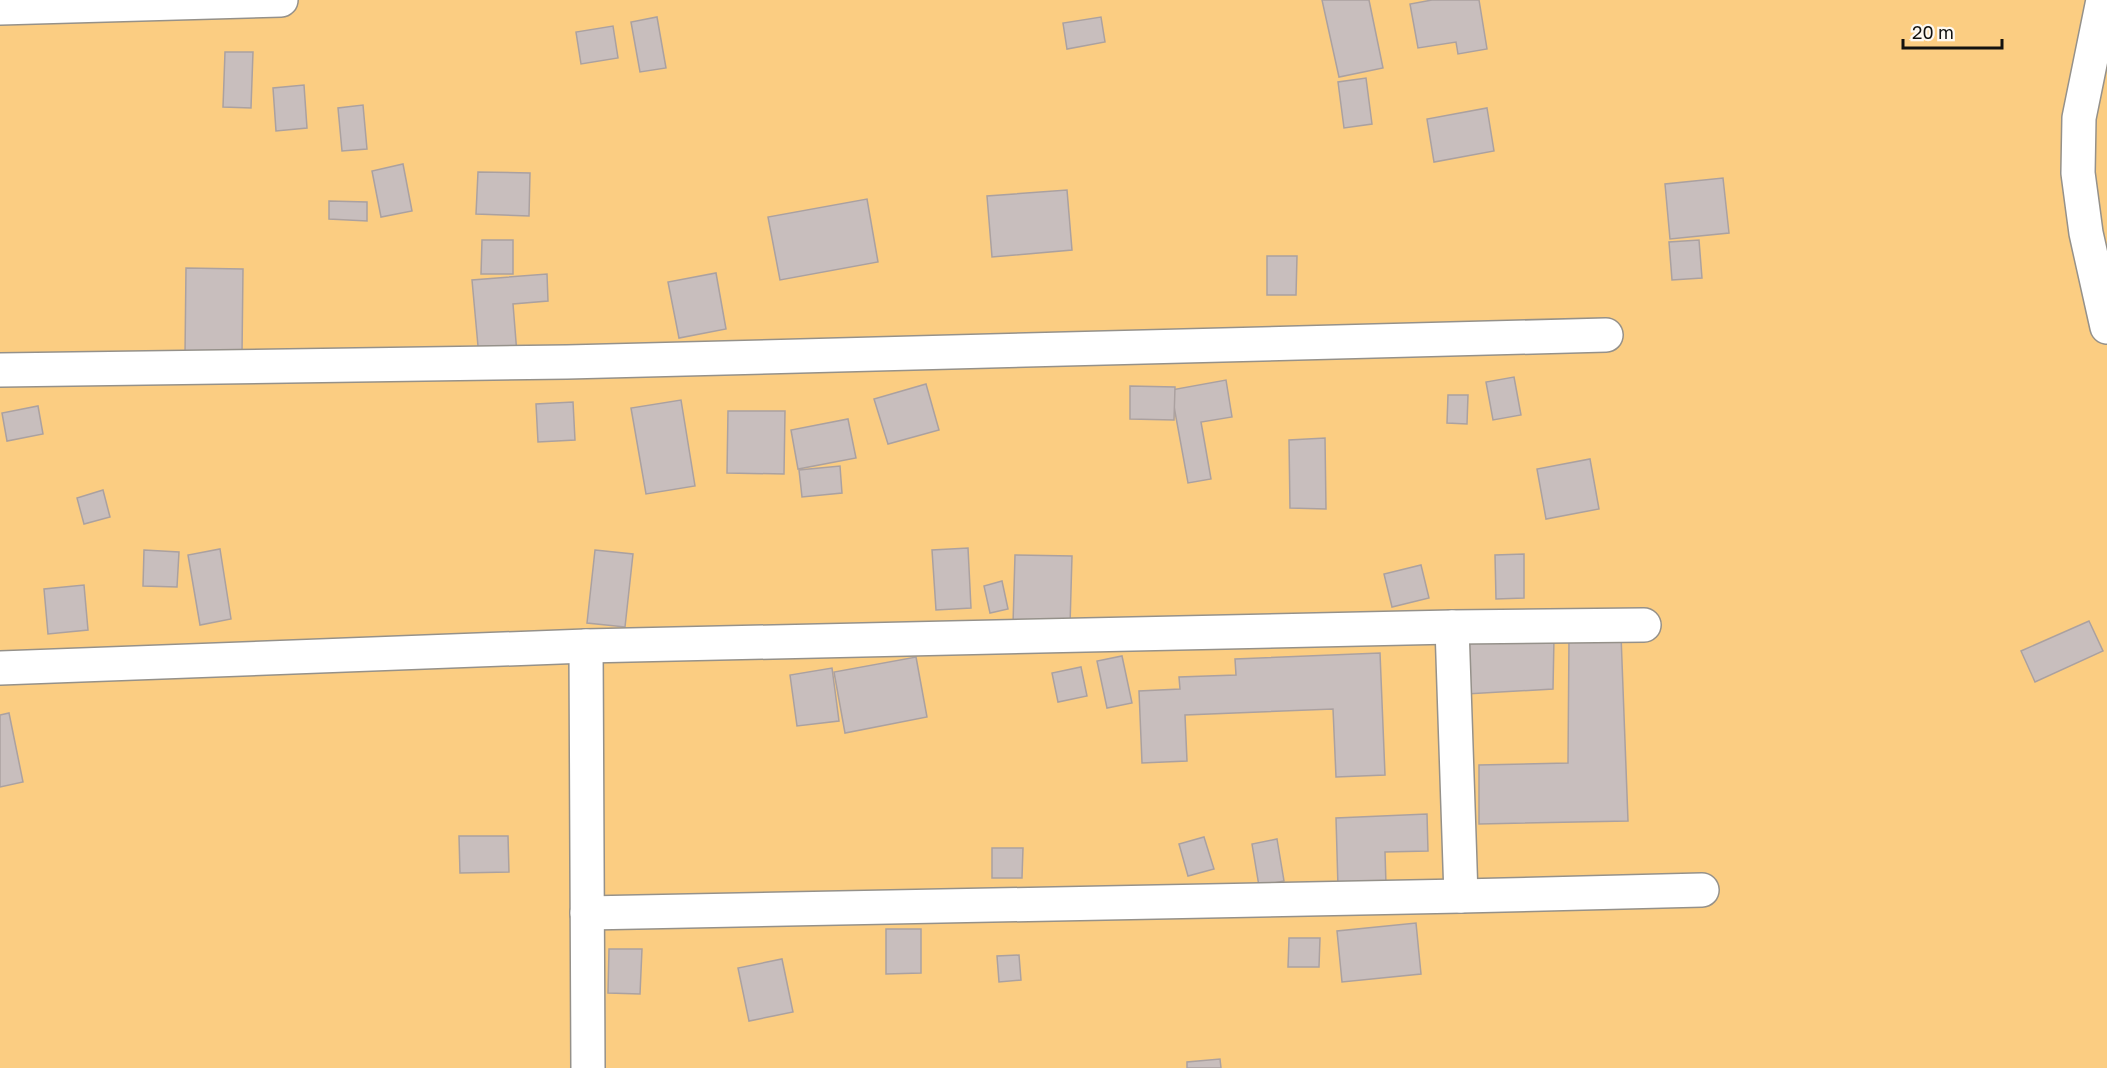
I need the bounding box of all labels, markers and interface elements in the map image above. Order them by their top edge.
scale bar [1903,12,2002,50]
text: 20 m [1912,21,1954,43]

